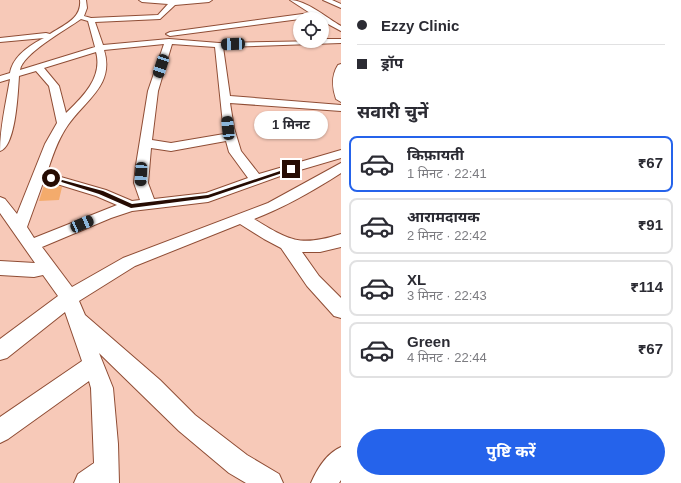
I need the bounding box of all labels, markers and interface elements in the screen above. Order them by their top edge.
map controls [293,12,329,48]
button: locate [293,12,329,48]
text: Ezzy Clinic [381,17,459,34]
car [221,38,245,50]
car [152,53,170,79]
text: ड्रॉप [381,54,403,71]
text: सवारी चुनें [357,102,428,122]
callout: 1 मिनट [254,111,328,139]
car [221,115,235,141]
text: 1 मिनट [272,117,310,132]
icon: car [359,146,395,182]
text: किफ़ायती [407,146,464,163]
text: ₹67 [638,154,663,171]
route end [282,160,300,178]
car [134,162,148,186]
text: 1 मिनट · 22:41 [407,166,487,181]
route start [42,169,60,187]
icon: car [359,208,395,244]
text: आरामदायक [407,208,480,225]
car [69,214,95,234]
text: ₹91 [638,216,663,233]
text: 2 मिनट · 22:42 [407,228,487,243]
icon: car [359,270,395,306]
text: XL [407,271,426,288]
text: ₹114 [630,278,663,295]
text: 3 मिनट · 22:43 [407,288,487,303]
icon: car [359,332,395,368]
text: Green [407,333,450,350]
text: ₹67 [638,340,663,357]
text: 4 मिनट · 22:44 [407,350,487,365]
button: पुष्टि करें [357,429,665,475]

